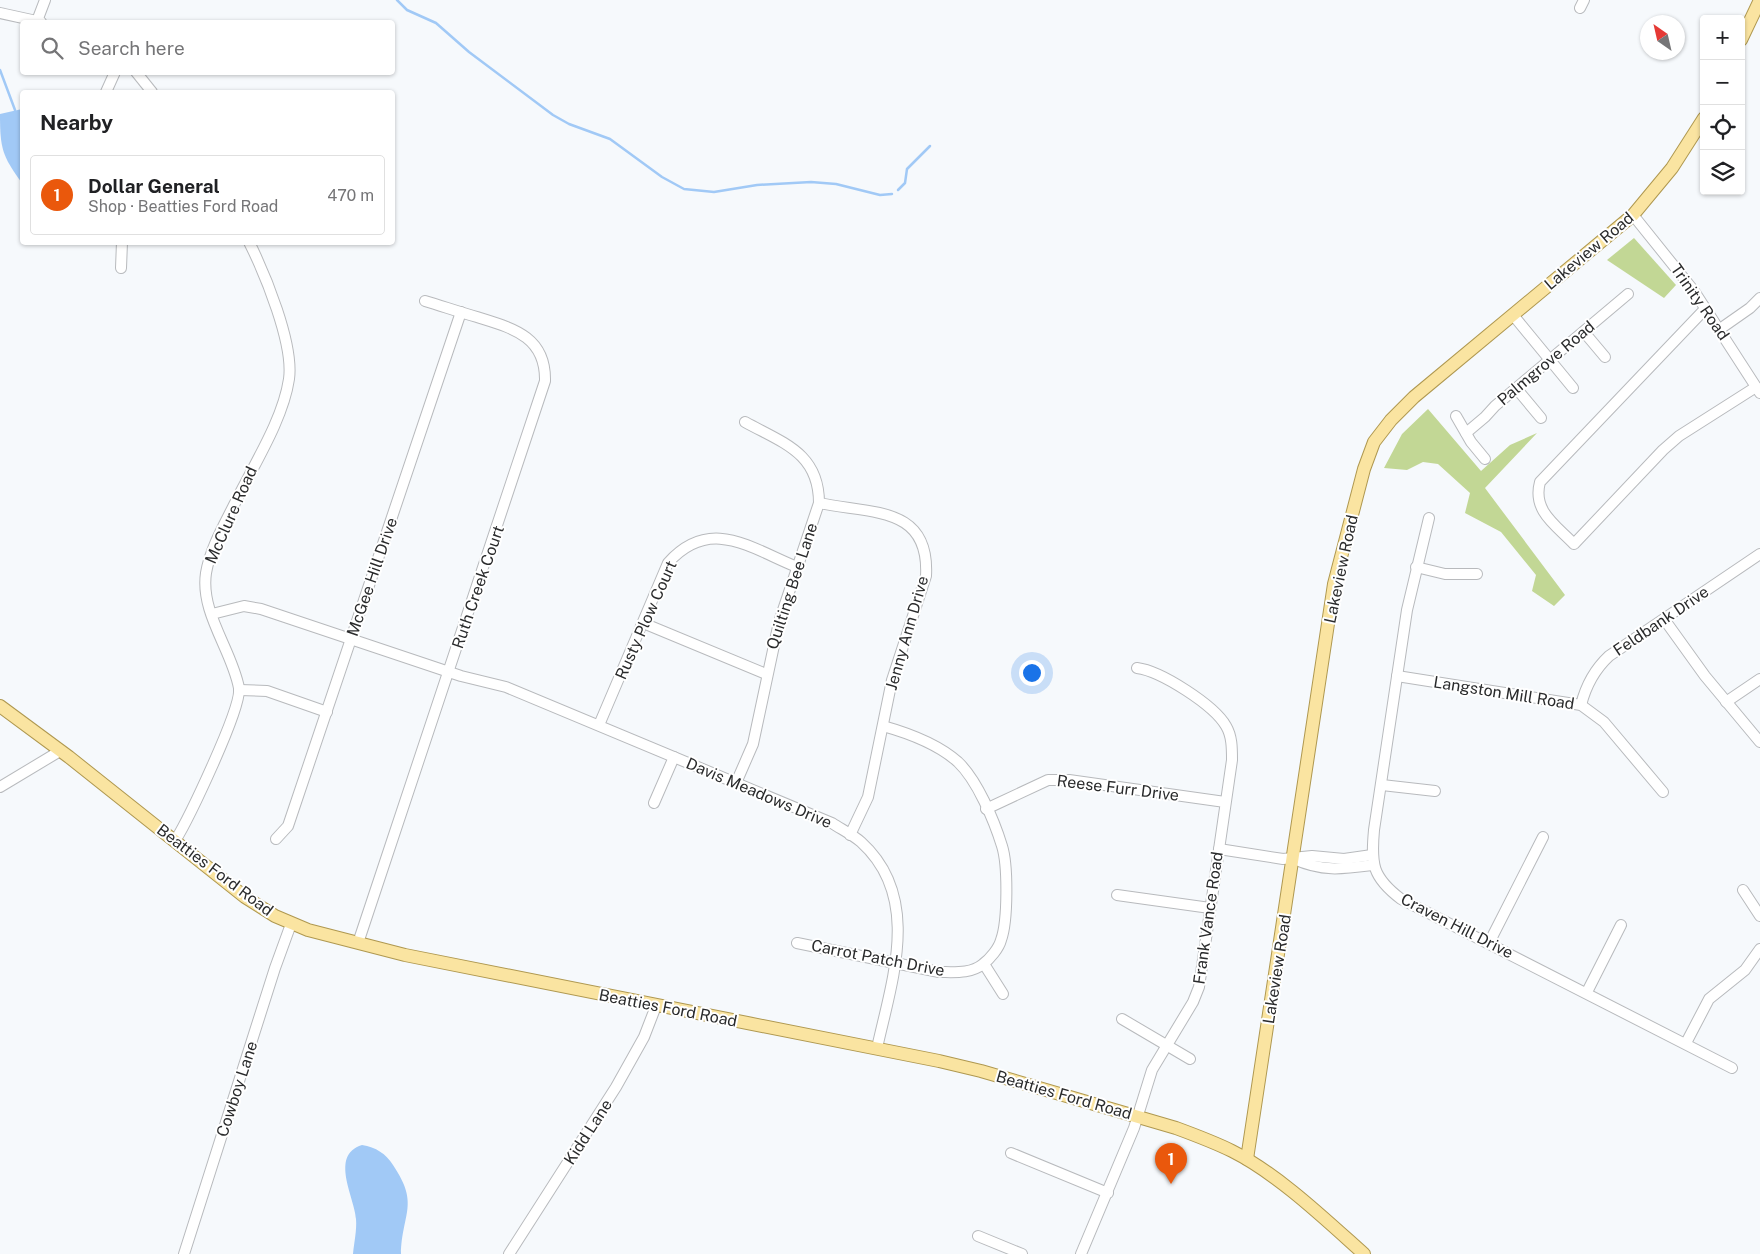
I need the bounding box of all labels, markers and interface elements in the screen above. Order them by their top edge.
north arrow [1640,15,1685,60]
map controls [1700,15,1745,195]
button: + [1700,15,1745,60]
search box [20,20,395,75]
icon: search [38,34,66,62]
text: Search here [78,37,185,59]
button: − [1700,60,1745,105]
button: locate [1700,105,1745,150]
text: Nearby [40,110,113,135]
button: layers [1700,150,1745,195]
text: Dollar General [88,175,220,197]
text: 1 [54,186,60,205]
text: 470 m [327,186,374,205]
text: Shop · Beatties Ford Road [88,197,278,216]
street label: Lakeview Road [1541,208,1637,294]
street label: Trinity Road [1667,260,1733,344]
street label: Palmgrove Road [1494,317,1598,409]
street label: McClure Road [201,463,261,567]
street label: Lakeview Road [1320,513,1362,625]
street label: McGee Hill Drive [343,515,401,639]
street label: Quilting Bee Lane [763,520,821,652]
street label: Ruth Creek Court [448,523,508,651]
street label: Rusty Plow Court [611,558,681,682]
street label: Jenny Ann Drive [882,574,932,692]
street label: Feldbank Drive [1610,582,1712,660]
your location [1019,660,1045,686]
street label: Langston Mill Road [1432,672,1576,714]
street label: Davis Meadows Drive [683,754,835,832]
street label: Reese Furr Drive [1056,771,1180,805]
street label: Beatties Ford Road [153,820,277,920]
street label: Frank Vance Road [1189,851,1227,985]
street label: Craven Hill Drive [1398,889,1516,963]
street label: Lakeview Road [1259,913,1295,1025]
street label: Carrot Patch Drive [810,936,946,980]
street label: Beatties Ford Road [597,985,739,1031]
street label: Cowboy Lane [213,1039,261,1139]
street label: Beatties Ford Road [994,1066,1134,1124]
street label: Kidd Lane [560,1096,616,1168]
pin: 1 [1155,1143,1187,1184]

